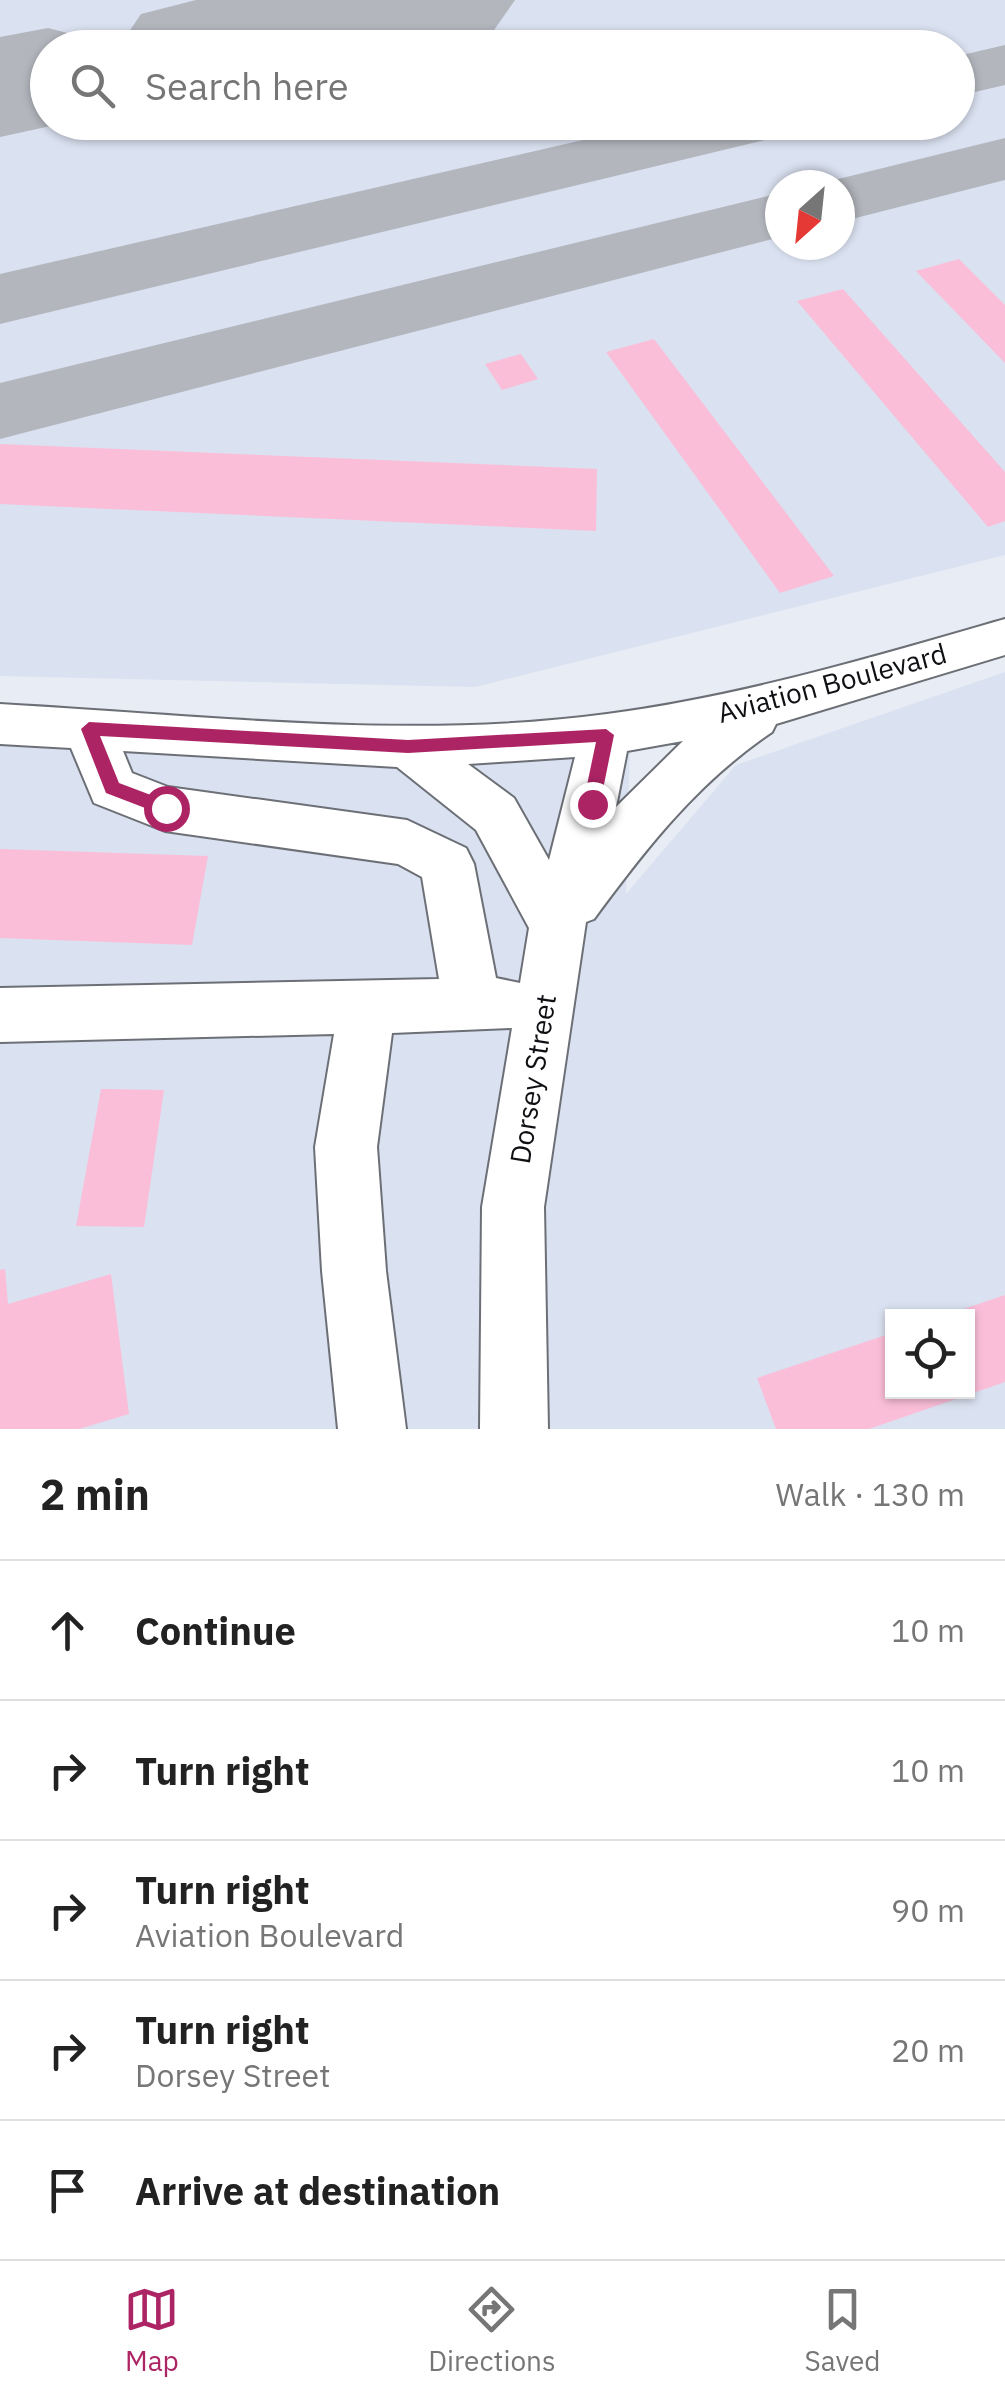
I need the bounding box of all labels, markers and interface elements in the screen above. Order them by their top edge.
search box [30,30,975,140]
icon: search [65,58,120,113]
text: Search here [145,61,349,110]
north arrow [765,170,855,260]
street label: Aviation Boulevard [713,634,950,731]
route end [570,782,616,828]
route start [144,786,190,832]
street label: Dorsey Street [501,992,564,1166]
map controls [885,1309,975,1399]
button: locate [885,1309,975,1399]
text: 2 min [40,1467,150,1522]
text: Walk · 130 m [776,1473,965,1515]
icon: ahead [40,1603,95,1658]
text: Continue [135,1606,296,1655]
text: 10 m [891,1609,965,1651]
icon: right [40,1743,95,1798]
text: Turn right [135,1746,310,1795]
text: 10 m [891,1749,965,1791]
text: Turn right [135,1865,310,1914]
icon: right [40,1883,95,1938]
text: 90 m [891,1889,965,1931]
text: Aviation Boulevard [135,1914,404,1956]
text: Turn right [135,2005,310,2054]
icon: right [40,2023,95,2078]
text: 20 m [891,2029,965,2071]
text: Dorsey Street [135,2054,330,2096]
icon: arrive [40,2163,95,2218]
text: Arrive at destination [135,2166,500,2215]
tab: Map [124,2282,179,2379]
tab: Directions [428,2282,556,2379]
tab: Saved [804,2282,881,2379]

